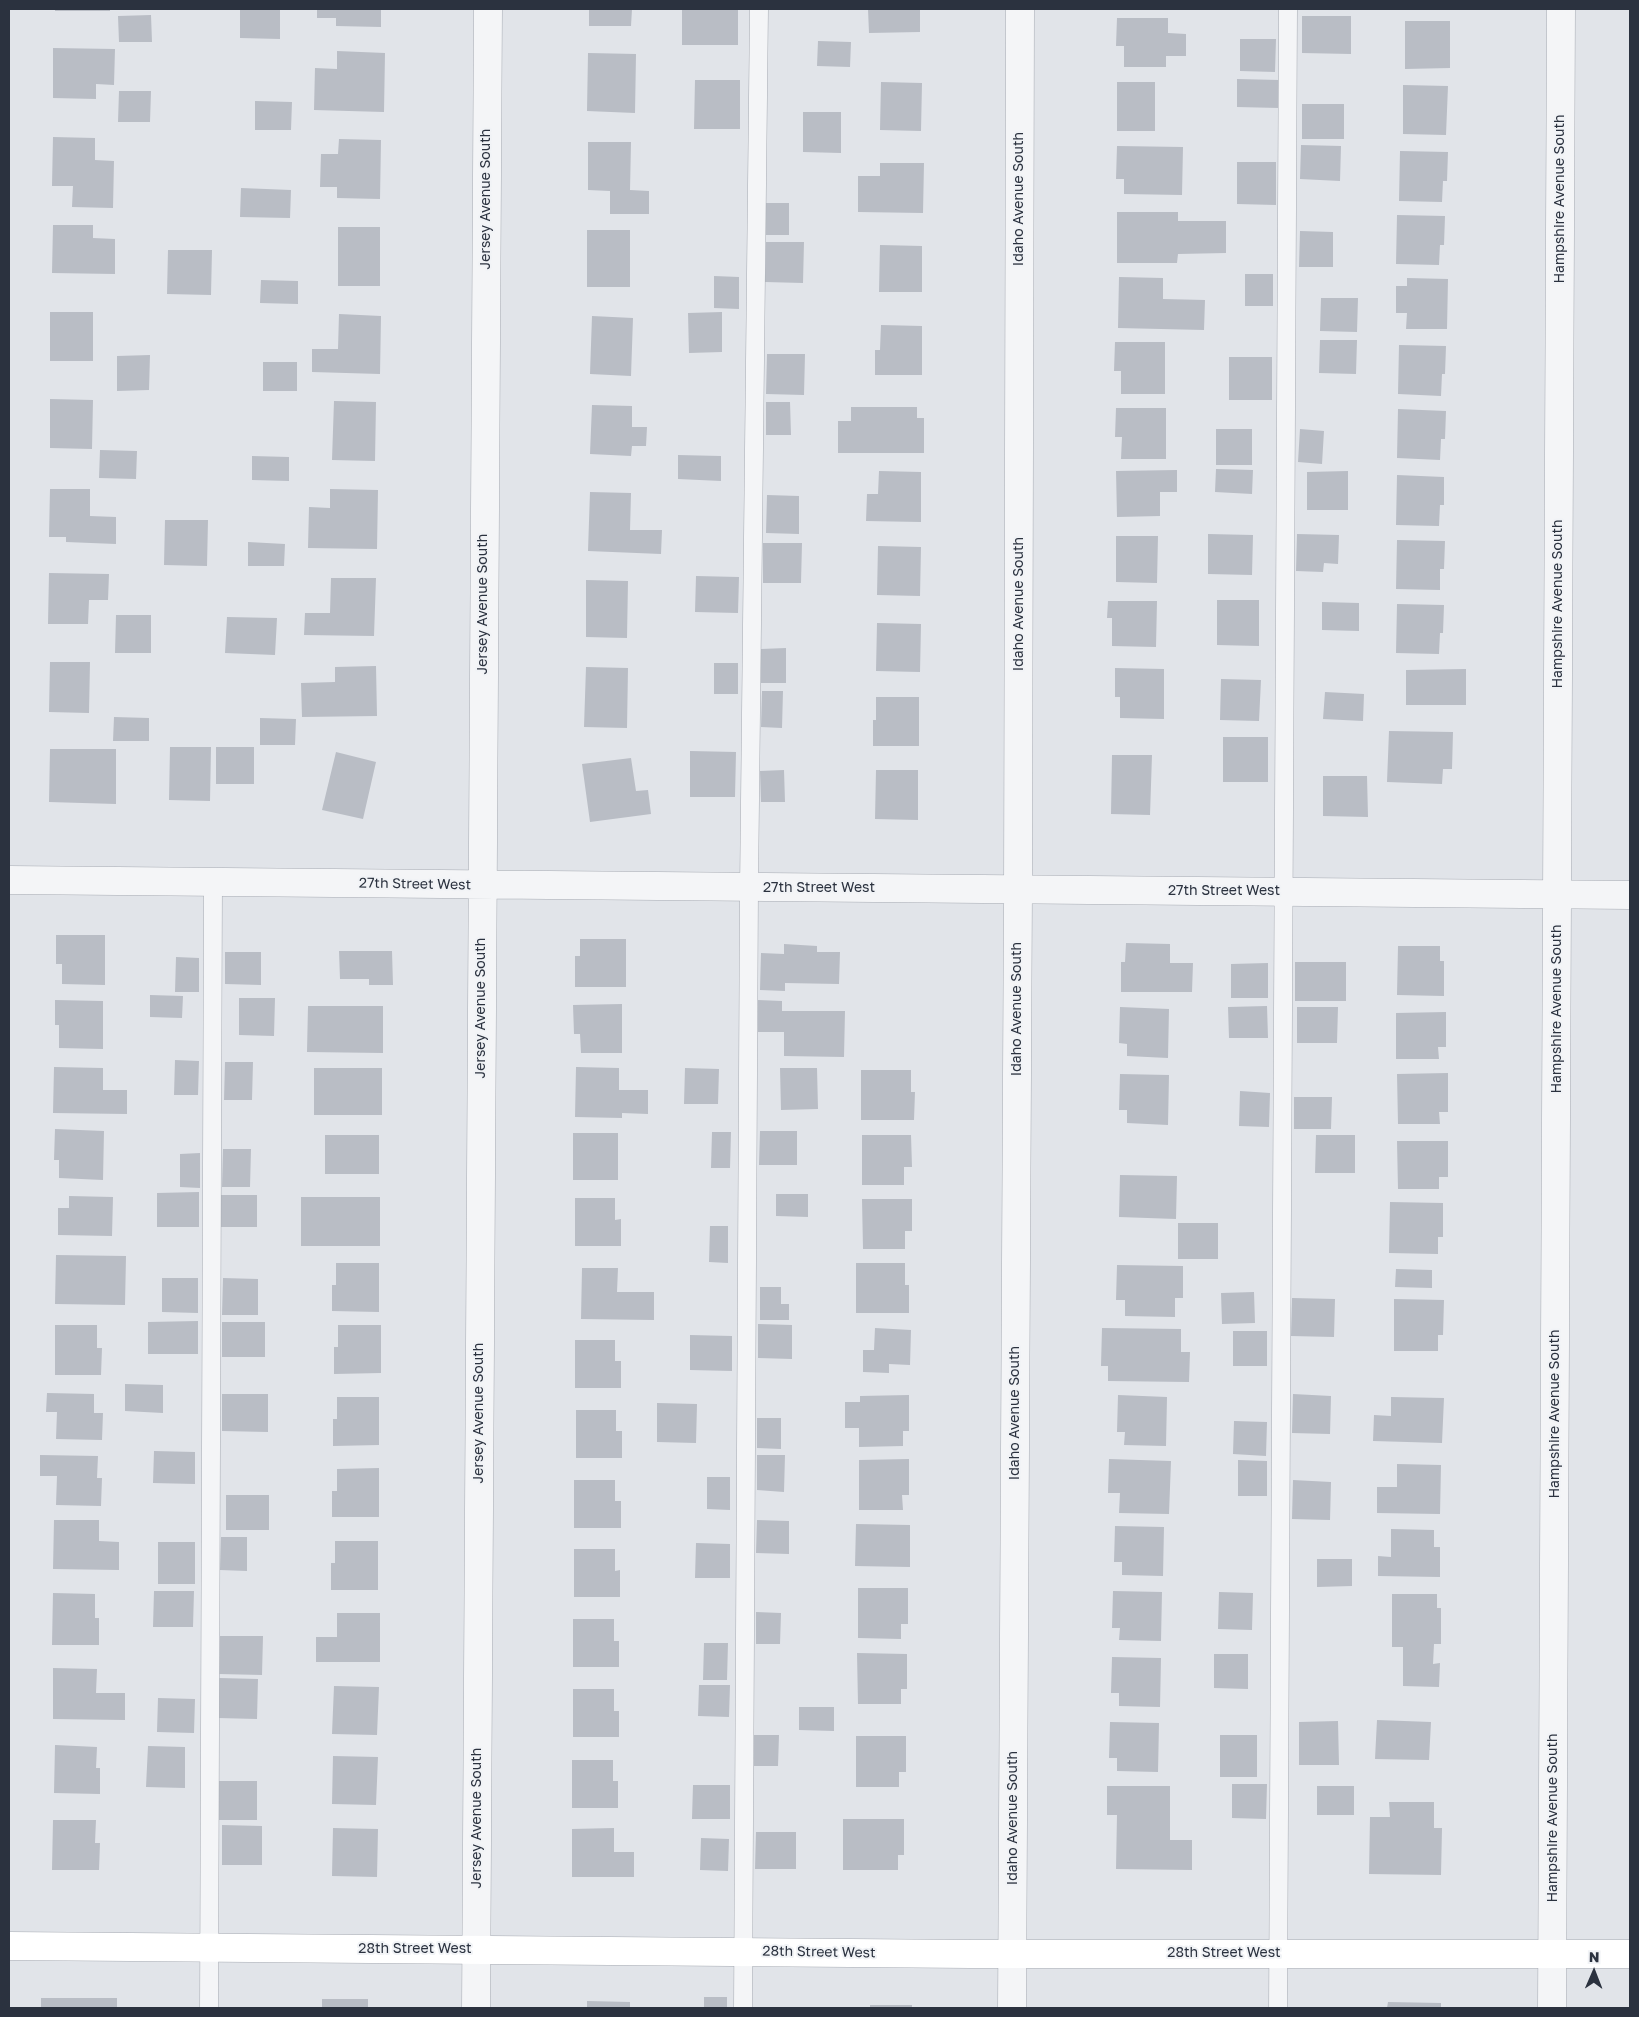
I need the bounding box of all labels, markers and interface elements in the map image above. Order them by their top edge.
street label: Hampshire Avenue South [1552,114,1568,284]
street label: Jersey Avenue South [478,129,494,269]
street label: Idaho Avenue South [1011,132,1027,266]
street label: Hampshire Avenue South [1550,519,1566,689]
street label: Jersey Avenue South [475,534,491,674]
street label: Idaho Avenue South [1011,537,1027,671]
street label: 27th Street West [359,875,471,893]
street label: 27th Street West [763,880,875,896]
street label: 27th Street West [1168,883,1280,899]
street label: Hampshire Avenue South [1549,924,1565,1094]
street label: Jersey Avenue South [473,938,489,1078]
street label: Idaho Avenue South [1009,942,1025,1076]
street label: Hampshire Avenue South [1547,1329,1563,1499]
street label: Jersey Avenue South [471,1343,487,1483]
street label: Idaho Avenue South [1007,1346,1023,1480]
street label: Hampshire Avenue South [1545,1733,1561,1903]
street label: Jersey Avenue South [469,1748,485,1888]
street label: Idaho Avenue South [1005,1751,1021,1885]
street label: 28th Street West [358,1941,472,1957]
street label: 28th Street West [762,1943,876,1961]
street label: 28th Street West [1167,1945,1281,1961]
north arrow [1569,1947,1619,1997]
text: N [1589,1948,1600,1965]

